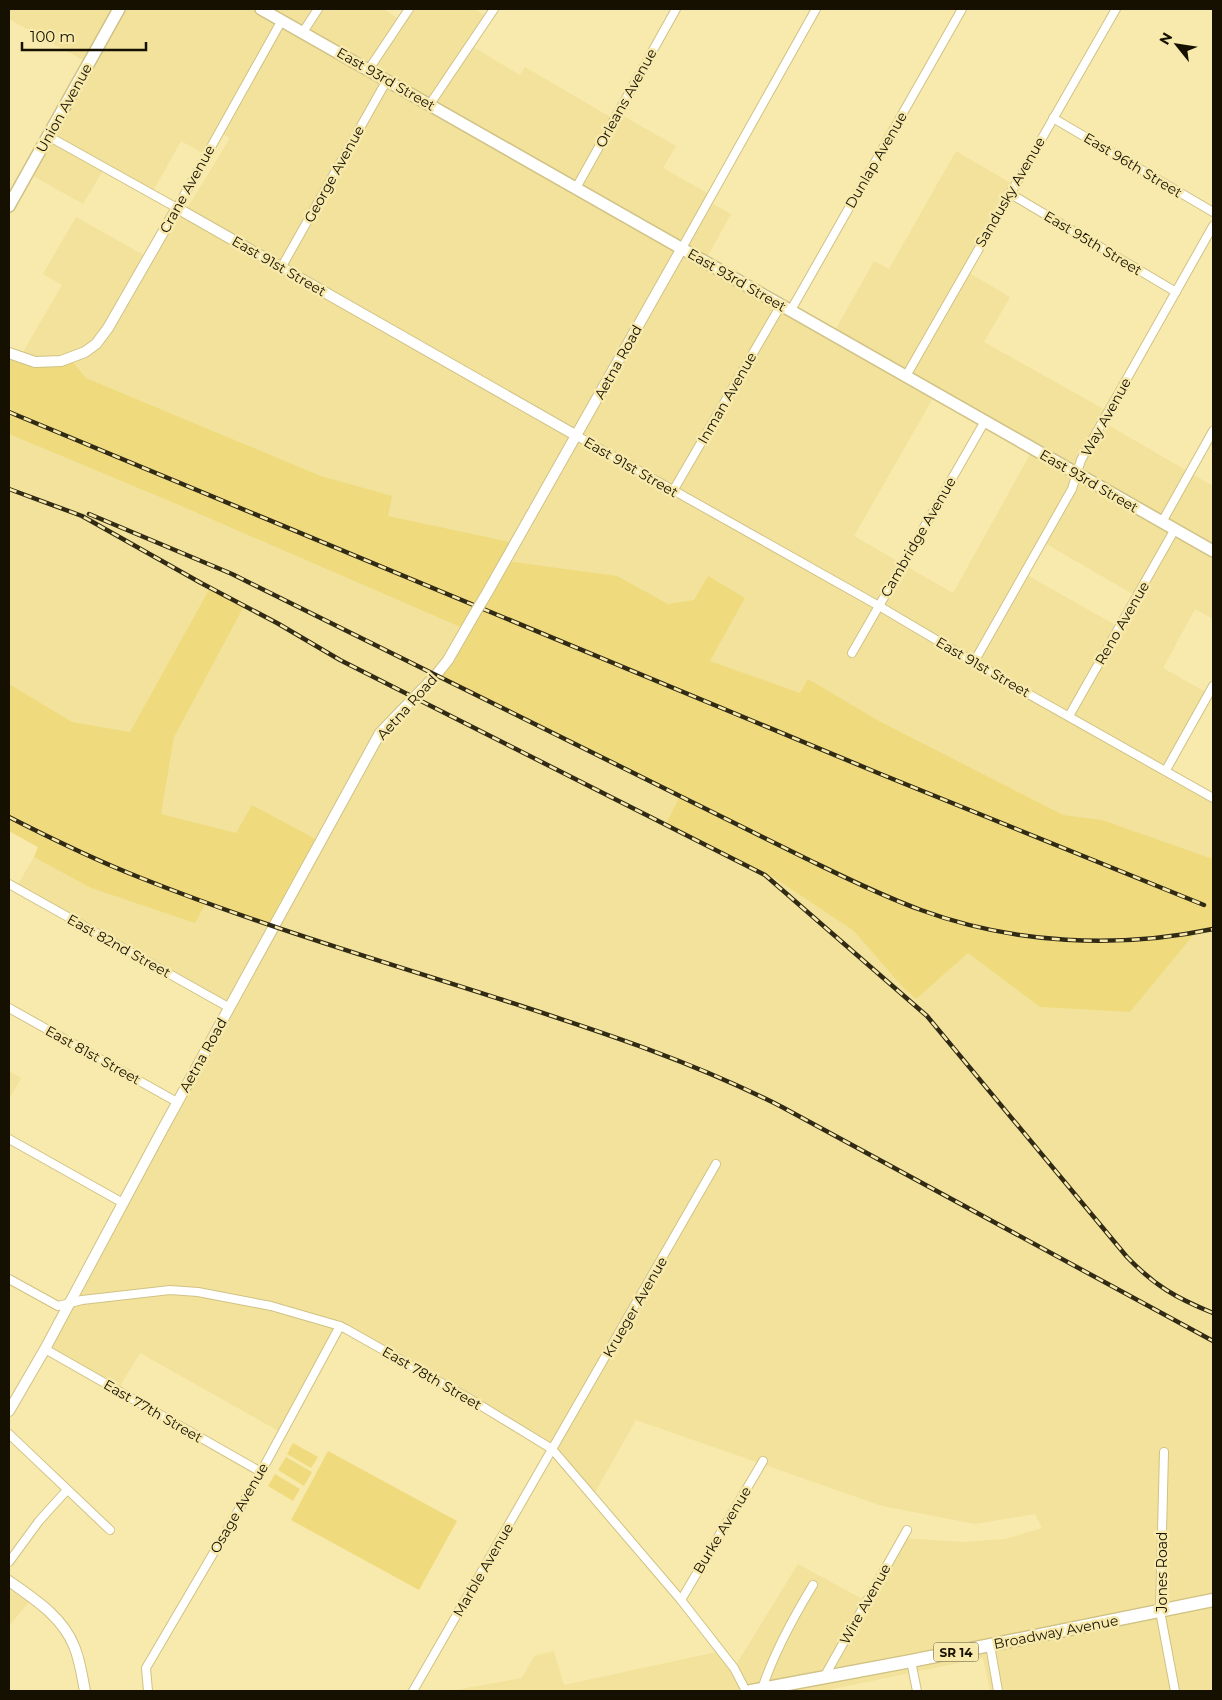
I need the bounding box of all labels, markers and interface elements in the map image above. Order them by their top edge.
scale bar [22,20,146,52]
north arrow [1152,20,1202,70]
text: 100 m [30,27,75,46]
text: N [1155,29,1176,48]
street label: East 93rd Street [333,43,439,115]
street label: Orleans Avenue [591,45,661,151]
street label: Union Avenue [32,60,96,156]
street label: Dunlap Avenue [841,109,911,211]
street label: George Avenue [300,122,368,226]
street label: East 96th Street [1080,128,1186,202]
street label: Sandusky Avenue [971,134,1049,250]
street label: Crane Avenue [155,142,219,236]
street label: East 95th Street [1041,207,1146,280]
street label: East 91st Street [229,232,330,300]
street label: East 93rd Street [684,244,790,316]
street label: Aetna Road [590,322,646,402]
street label: Inman Avenue [694,349,760,447]
street label: Way Avenue [1077,375,1135,459]
street label: East 91st Street [581,433,682,501]
street label: East 93rd Street [1036,445,1142,517]
street label: Cambridge Avenue [876,474,960,600]
street label: Reno Avenue [1091,578,1153,668]
street label: East 91st Street [933,633,1034,701]
street label: Aetna Road [373,670,441,744]
street label: East 82nd Street [64,910,174,982]
street label: Aetna Road [175,1015,231,1095]
street label: East 81st Street [42,1021,144,1089]
street label: Krueger Avenue [599,1253,671,1361]
street label: East 78th Street [379,1342,485,1414]
street label: East 77th Street [100,1375,206,1447]
street label: Osage Avenue [206,1460,272,1556]
street label: Burke Avenue [689,1483,755,1577]
street label: Marble Avenue [449,1520,517,1620]
street label: Jones Road [1153,1532,1171,1613]
street label: Wire Avenue [835,1561,895,1647]
street label: Broadway Avenue [992,1611,1120,1653]
road number: SR 14 [934,1642,978,1661]

